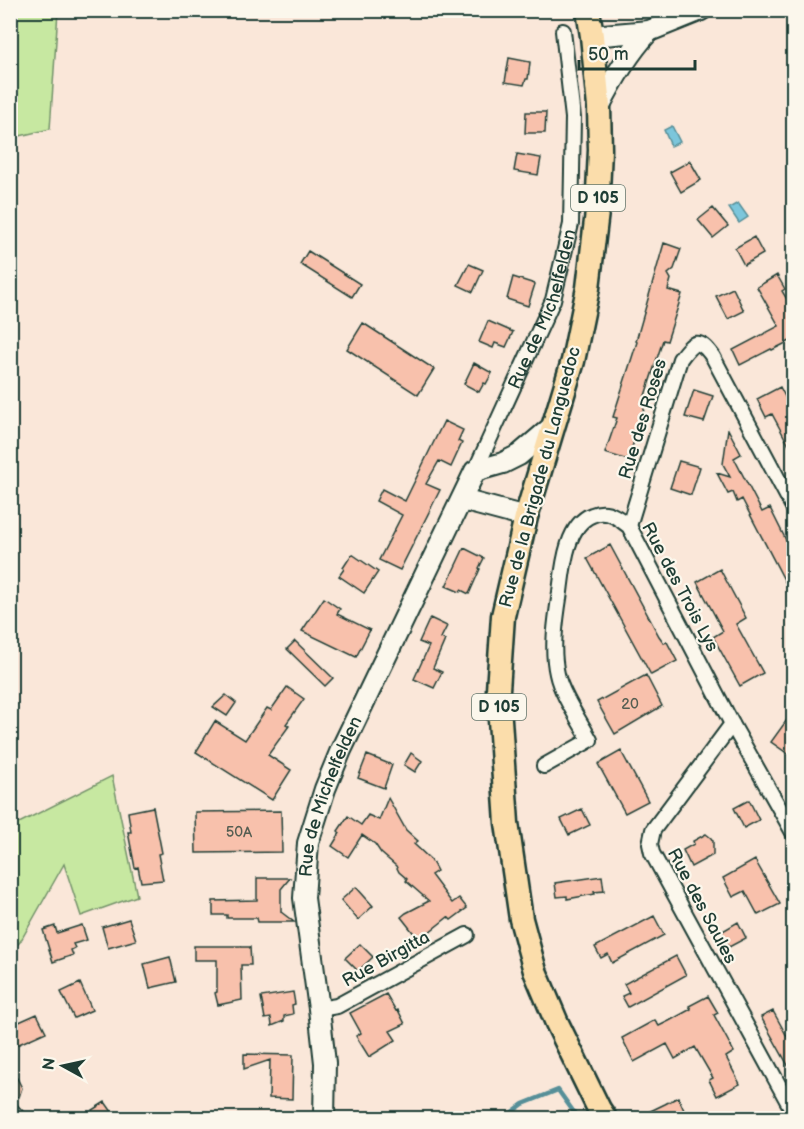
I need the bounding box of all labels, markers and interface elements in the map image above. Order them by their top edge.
scale bar [579,33,694,71]
text: 50 m [588,44,629,65]
road number: D 105 [571,185,625,211]
street label: Rue de Michelfelden [503,227,580,392]
street label: Rue de la Brigade du Languedoc [495,344,585,610]
street label: Rue des Roses [615,356,671,482]
street label: Rue des Trois Lys [637,519,723,655]
road number: D 105 [472,694,526,720]
house number: 20 [621,695,639,714]
street label: Rue de Michelfelden [295,713,366,878]
house number: 50A [226,823,253,842]
street label: Rue des Saules [663,845,741,967]
street label: Rue Birgitta [339,926,433,992]
north arrow [33,1036,93,1096]
text: N [39,1057,60,1071]

